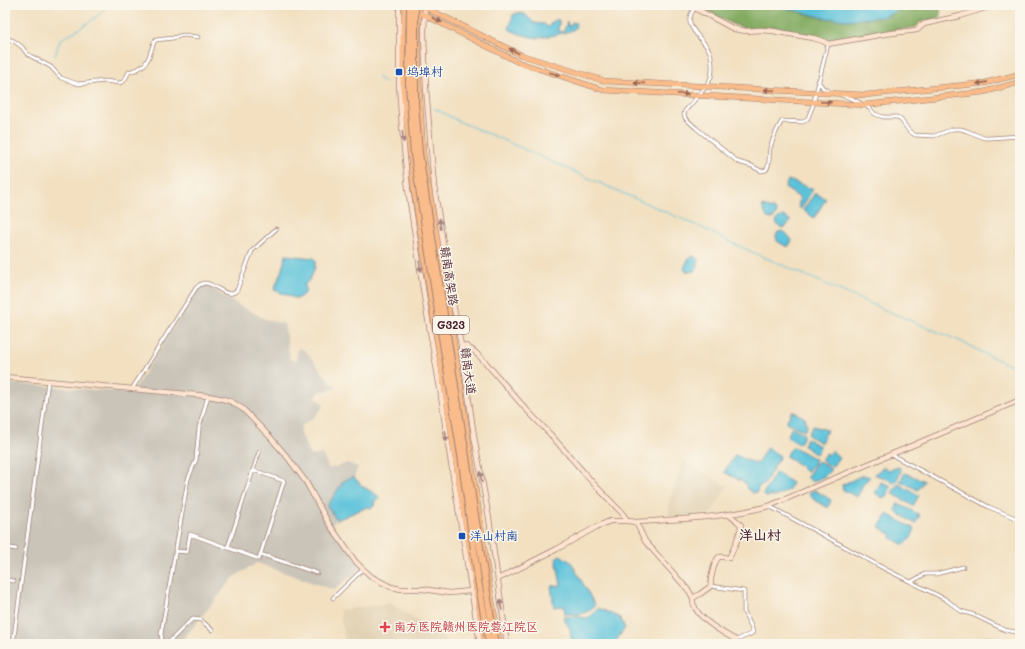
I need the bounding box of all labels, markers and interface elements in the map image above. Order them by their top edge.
one-way arrow [432,17,443,24]
one-way arrow [508,48,520,55]
place label: 坞埠村 [407,63,443,79]
marker: 坞埠村 [394,67,404,77]
one-way arrow [550,71,562,77]
one-way arrow [632,80,645,86]
one-way arrow [976,80,988,86]
one-way arrow [763,86,775,93]
one-way arrow [677,91,689,98]
one-way arrow [820,99,832,106]
one-way arrow [399,131,406,143]
one-way arrow [437,218,443,230]
street label: 赣南高架路 [437,245,463,307]
one-way arrow [417,260,423,272]
road number: G323 [433,316,469,334]
street label: 赣南大道 [458,346,480,396]
one-way arrow [443,430,449,442]
one-way arrow [478,471,484,483]
district label: 洋山村 [739,525,781,544]
place label: 洋山村南 [470,527,518,543]
marker: 洋山村南 [457,531,467,541]
one-way arrow [498,599,504,611]
place label: 南方医院赣州医院蓉江院区 [394,618,538,634]
marker: 南方医院赣州医院蓉江院区 [379,621,391,633]

